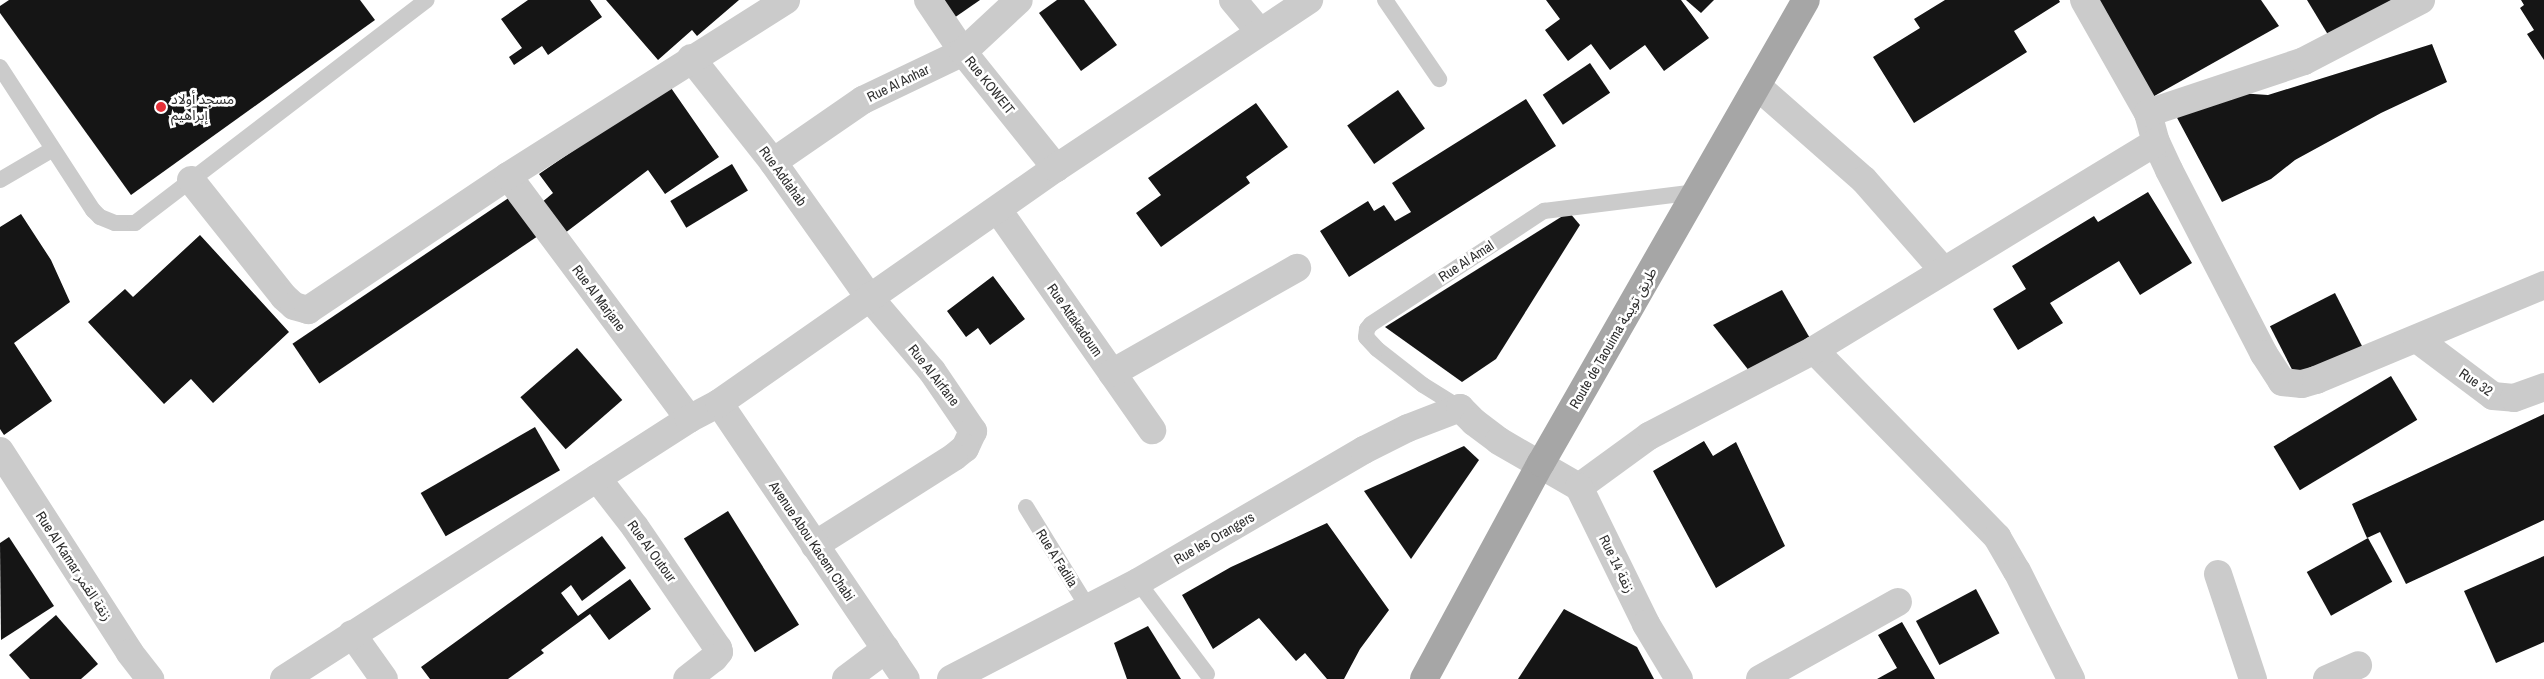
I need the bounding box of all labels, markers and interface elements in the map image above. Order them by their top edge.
street label: Rue KOWEIT [962,53,1018,117]
street label: Rue Al Anhar [864,60,932,106]
place label: مسجد أولاد إبراهيم [171,91,234,124]
marker: مسجد أولاد إبراهيم [155,101,167,113]
street label: Rue Addahab [756,143,810,209]
street label: Rue Al Amal [1435,237,1497,285]
street label: Rue Al Marjane [568,261,630,335]
street label: Route de Taouima طريق تويمة [1566,264,1660,412]
street label: Rue Attakadoum [1044,280,1106,360]
street label: Rue Al Airfane [904,340,964,410]
street label: Rue 32 [2456,365,2496,399]
street label: Avenue Abou Kacem Chabi [765,478,859,604]
street label: Rue Al Kamar زنقة القمر [32,508,116,624]
street label: Rue les Orangers [1171,508,1257,568]
street label: Rue Al Outour [624,517,680,585]
street label: Rue A Fadila [1032,525,1082,591]
street label: Rue 14 زنقة [1596,532,1638,596]

